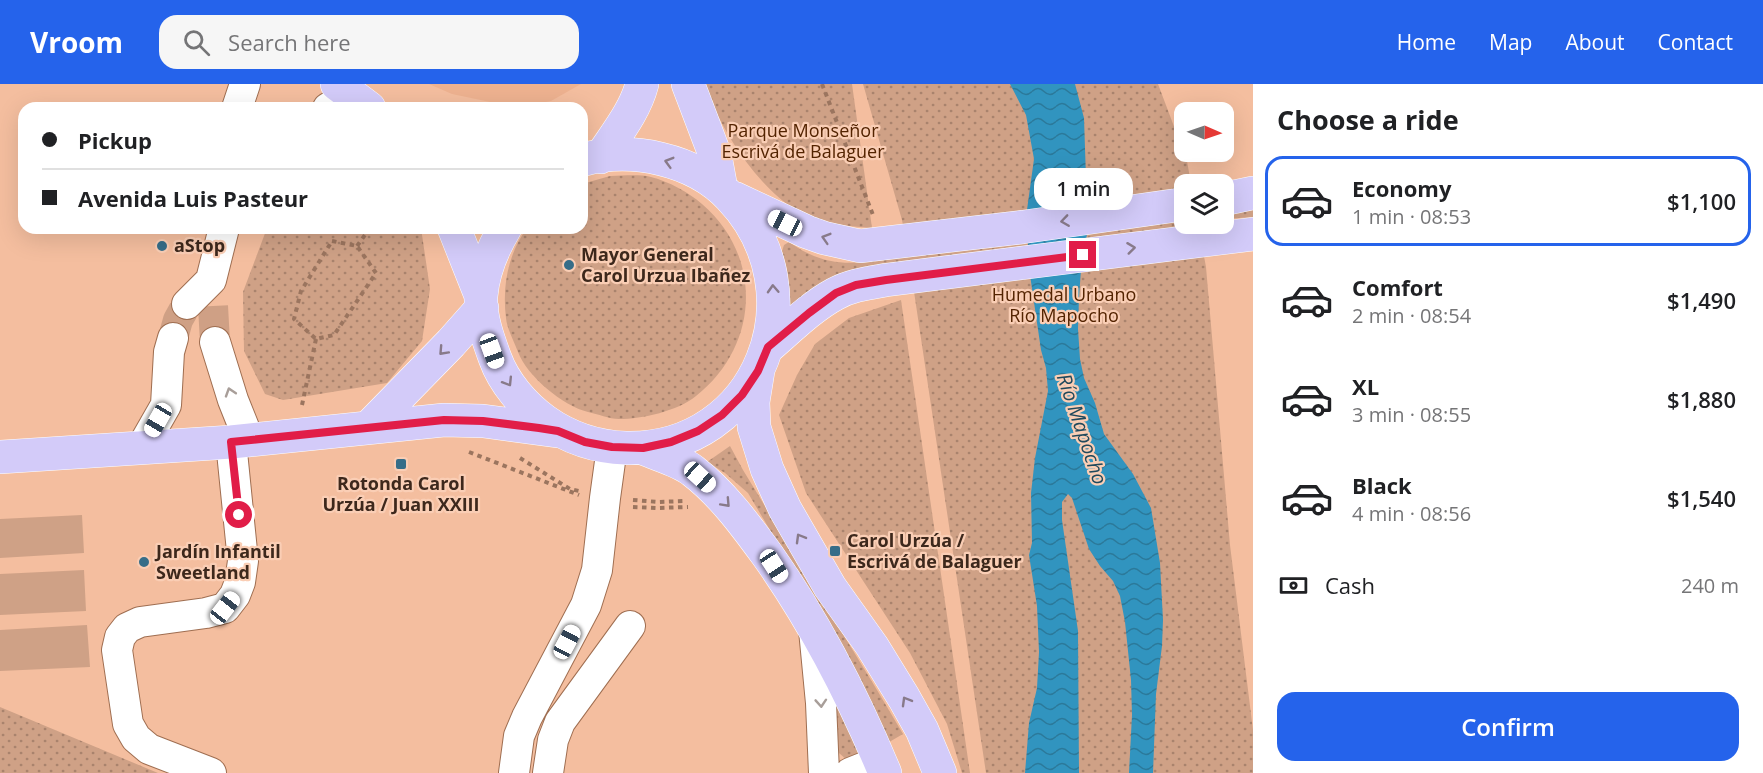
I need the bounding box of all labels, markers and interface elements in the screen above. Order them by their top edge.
search box [159,15,579,69]
text: Vroom [30,23,123,61]
icon: search [180,26,213,59]
text: Search here [228,27,351,57]
text: Home [1397,28,1456,56]
text: Map [1489,28,1532,56]
text: About [1565,28,1625,56]
text: Contact [1658,28,1733,56]
text: Choose a ride [1277,101,1459,138]
north arrow [1174,102,1234,162]
map controls [1174,102,1234,234]
park label: Parque Monseñor Escrivá de Balaguer [721,118,885,163]
text: Pickup [78,125,152,155]
one-way arrow [664,157,675,169]
callout: 1 min [1034,168,1132,210]
text: Economy [1352,173,1451,203]
button: layers [1174,174,1234,234]
icon: car [1280,174,1334,228]
text: 1 min [1057,175,1111,202]
text: Avenida Luis Pasteur [78,183,308,213]
text: $1,100 [1667,186,1736,216]
text: 1 min · 08:53 [1352,203,1471,230]
car [765,207,805,239]
one-way arrow [1060,215,1069,227]
place label: aStop [174,233,225,257]
one-way arrow [821,233,832,245]
marker: aStop [155,239,169,253]
route end [1069,241,1096,268]
place label: Mayor General Carol Urzua Ibañez [581,242,750,287]
one-way arrow [1127,243,1136,255]
marker: Mayor General Carol Urzua Ibañez [562,258,576,272]
text: Comfort [1352,272,1443,302]
icon: car [1280,273,1334,327]
park label: Humedal Urbano Río Mapocho [992,282,1136,327]
one-way arrow [767,285,780,294]
text: $1,490 [1667,285,1736,315]
text: 2 min · 08:54 [1352,302,1471,329]
car [477,331,507,371]
one-way arrow [440,344,451,355]
water label: Río Mapocho [1051,370,1114,488]
text: XL [1352,371,1379,401]
icon: car [1280,372,1334,426]
one-way arrow [500,376,512,386]
text: $1,880 [1667,384,1736,414]
one-way arrow [225,387,237,398]
car [141,400,175,440]
text: 3 min · 08:55 [1352,401,1471,428]
marker: Rotonda Carol Urzúa / Juan XXIII [394,457,408,471]
car [681,458,719,496]
text: Black [1352,470,1412,500]
place label: Rotonda Carol Urzúa / Juan XXIII [322,471,480,516]
icon: car [1280,471,1334,525]
text: $1,540 [1667,483,1736,513]
one-way arrow [718,495,729,506]
text: 4 min · 08:56 [1352,500,1471,527]
route start [225,501,252,528]
place label: Carol Urzúa / Escrivá de Balaguer [847,528,1022,573]
one-way arrow [796,534,808,544]
place label: Jardín Infantil Sweetland [154,539,281,584]
marker: Carol Urzúa / Escrivá de Balaguer [828,544,842,558]
car [757,546,791,586]
marker: Jardín Infantil Sweetland [137,555,151,569]
icon: cash [1277,569,1310,602]
text: Cash [1325,570,1375,600]
text: 240 m [1681,572,1739,599]
car [207,588,243,628]
car [551,622,583,662]
button: Confirm [1277,692,1739,761]
one-way arrow [902,697,913,708]
one-way arrow [814,698,827,707]

